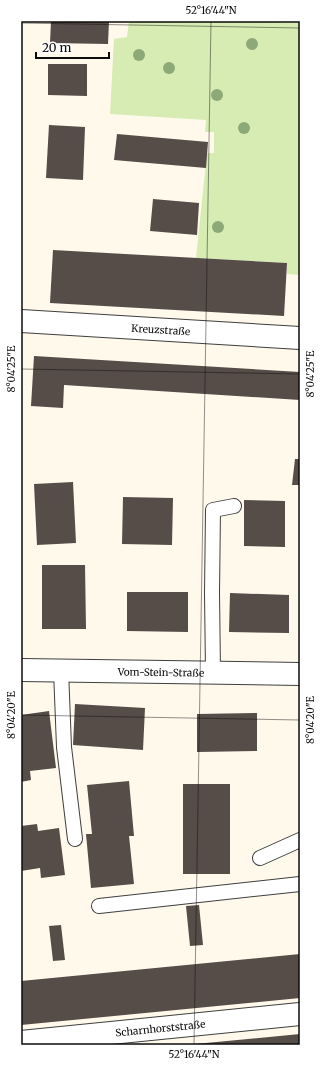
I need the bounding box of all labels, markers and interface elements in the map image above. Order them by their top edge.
text: 52°16'44"N [186,4,237,17]
scale bar [36,34,109,60]
text: 20 m [42,40,71,55]
street label: Kreuzstraße [131,322,191,338]
text: 8°04'25"E [5,345,18,392]
text: 8°04'25"E [304,350,317,397]
street label: Vom-Stein-Straße [117,665,204,680]
text: 8°04'20"E [5,690,18,739]
text: 8°04'20"E [304,695,317,744]
street label: Scharnhorststraße [115,1018,206,1039]
text: 52°16'44"N [169,1048,220,1061]

